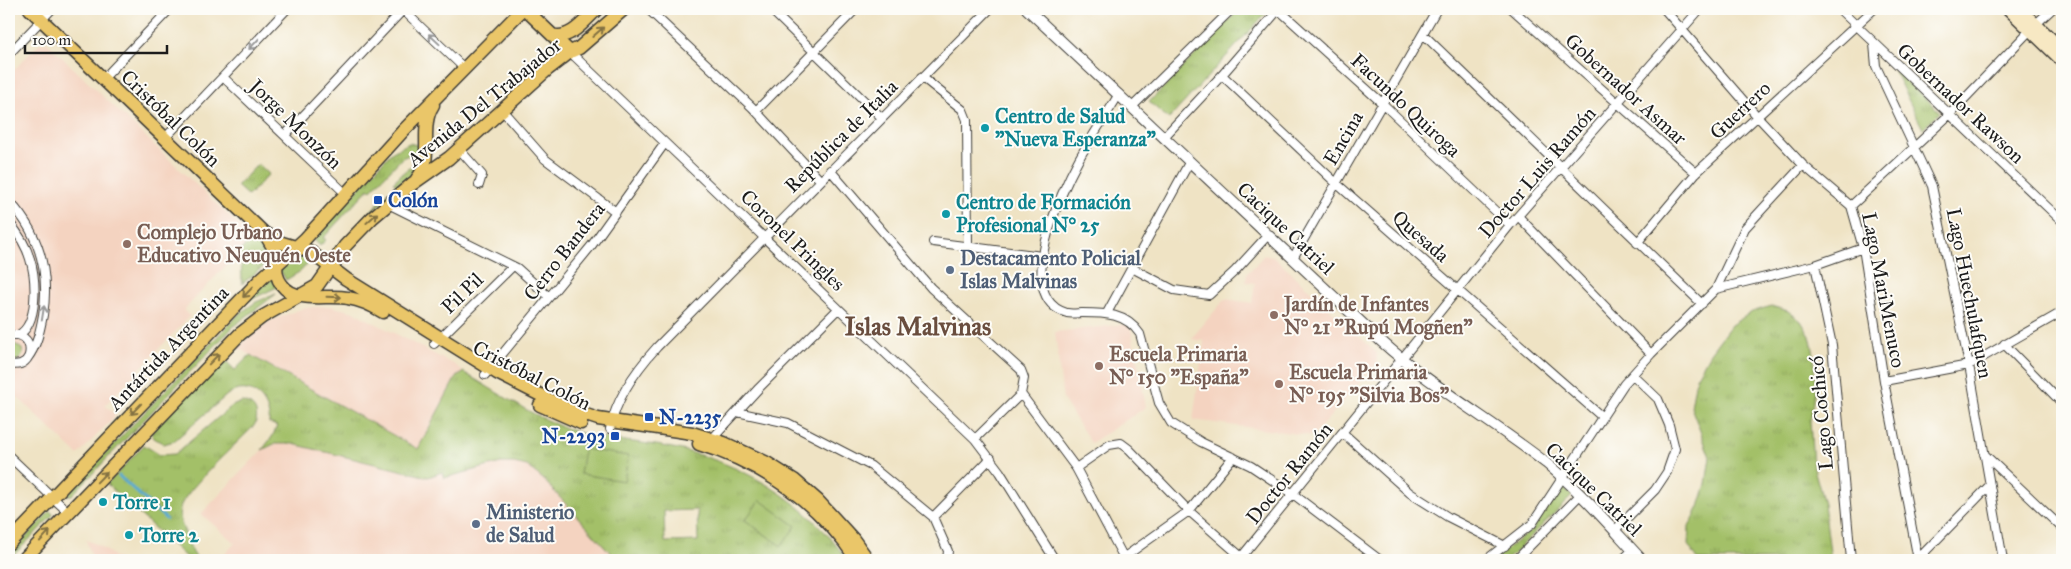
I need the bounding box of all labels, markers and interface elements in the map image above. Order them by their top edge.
scale bar [25,22,168,54]
one-way arrow [591,26,604,37]
street label: Gobernador Asmar [1560,28,1692,150]
text: 100 m [32,31,72,49]
street label: Avenida Del Trabajador [401,32,566,172]
one-way arrow [427,33,440,45]
one-way arrow [248,38,260,51]
street label: Gobernador Rawson [1892,38,2030,168]
street label: Facundo Quiroga [1345,48,1466,163]
street label: Cristóbal Colón [116,64,226,172]
street label: Jorge Monzón [243,73,347,175]
street label: República de Italia [779,74,903,198]
street label: Guerrero [1705,76,1775,144]
street label: Doctor Luis Ramón [1473,101,1601,243]
place label: Centro de Salud "Nueva Esperanza" [995,104,1157,152]
street label: Encina [1318,106,1368,169]
marker: Centro de Salud "Nueva Esperanza" [979,122,991,134]
street label: Cacique Catriel [1232,177,1340,280]
street label: Coronel Pringles [735,184,850,297]
place label: Colón [388,188,438,212]
place label: Centro de Formación Profesional N° 25 [956,190,1131,237]
marker: Colón [372,194,384,206]
street label: Cerro Bandera [518,197,610,305]
street label: Quesada [1388,205,1455,268]
street label: Lago Huechulafquen [1941,206,1998,381]
marker: Centro de Formación Profesional N° 25 [940,208,952,220]
street label: Lago MariMenuco [1856,210,1911,370]
one-way arrow [366,212,379,224]
place label: Complejo Urbano Educativo Neuquén Oeste [137,220,351,268]
marker: Complejo Urbano Educativo Neuquén Oeste [121,238,133,250]
place label: Destacamento Policial Islas Malvinas [960,246,1142,293]
marker: Destacamento Policial Islas Malvinas [944,264,956,276]
street label: Pil Pil [436,267,488,319]
street label: Antártida Argentina [102,280,235,417]
one-way arrow [242,285,254,298]
one-way arrow [325,292,341,301]
place label: Jardín de Infantes N° 21 "Rupú Mogñen" [1281,292,1473,340]
one-way arrow [38,306,48,322]
marker: Jardín de Infantes N° 21 "Rupú Mogñen" [1268,309,1280,321]
district label: Islas Malvinas [845,311,991,342]
street label: Cristóbal Colón [469,335,595,415]
place label: Escuela Primaria N° 150 "España" [1109,342,1249,390]
one-way arrow [208,354,220,366]
street label: Lago Cochicó [1804,355,1839,471]
marker: Escuela Primaria N° 150 "España" [1093,360,1105,372]
place label: Escuela Primaria N° 195 "Silvia Bos" [1289,360,1450,408]
marker: Escuela Primaria N° 195 "Silvia Bos" [1273,378,1285,390]
one-way arrow [130,403,142,415]
place label: N-2235 [659,405,722,430]
marker: N-2235 [643,411,655,423]
street label: Doctor Ramón [1241,417,1337,529]
place label: N-2293 [541,424,605,449]
marker: N-2293 [609,430,621,442]
street label: Cacique Catriel [1540,437,1648,542]
one-way arrow [96,470,108,483]
place label: Torre 1 [112,490,171,514]
marker: Torre 1 [97,496,109,508]
place label: Ministerio de Salud [486,500,574,547]
marker: Ministerio de Salud [470,518,482,530]
place label: Torre 2 [138,523,200,547]
marker: Torre 2 [123,529,135,541]
one-way arrow [39,530,52,542]

